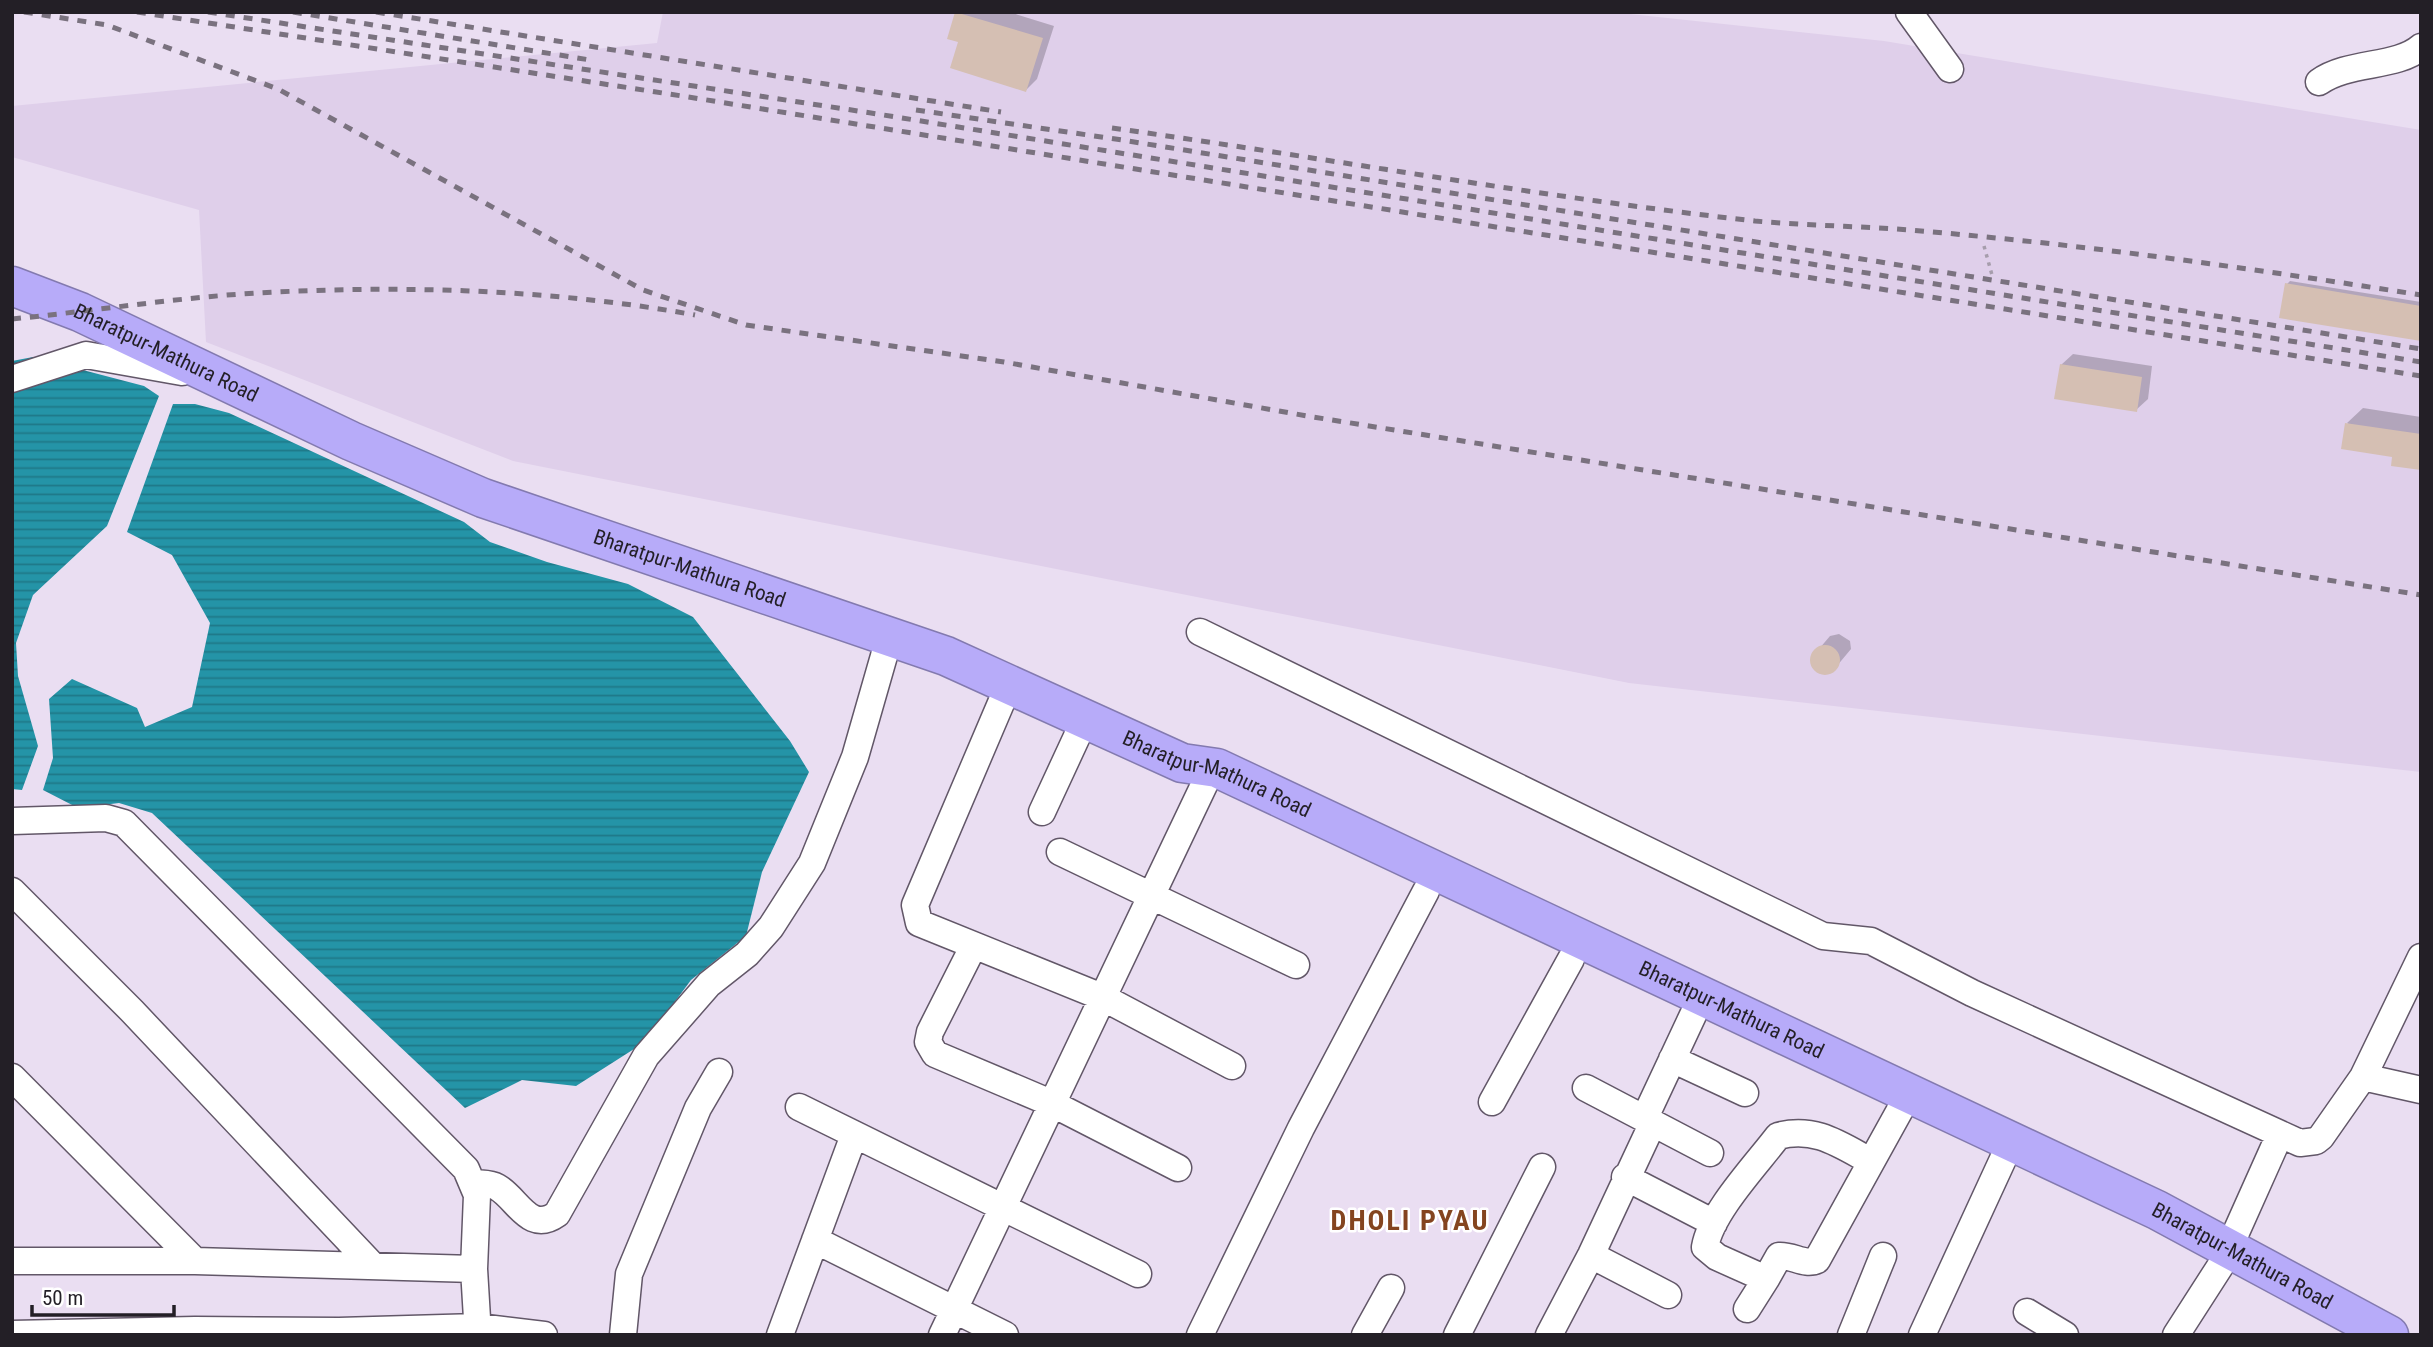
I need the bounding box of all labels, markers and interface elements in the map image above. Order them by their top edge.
street label: Bharatpur-Mathura Road [70,299,262,407]
street label: Bharatpur-Mathura Road [590,525,789,612]
street label: Bharatpur-Mathura Road [1119,726,1315,822]
street label: Bharatpur-Mathura Road [1635,956,1828,1064]
street label: Bharatpur-Mathura Road [2148,1198,2337,1314]
district label: DHOLI PYAU [1331,1204,1489,1237]
scale bar [32,1274,173,1318]
text: 50 m [42,1286,83,1310]

